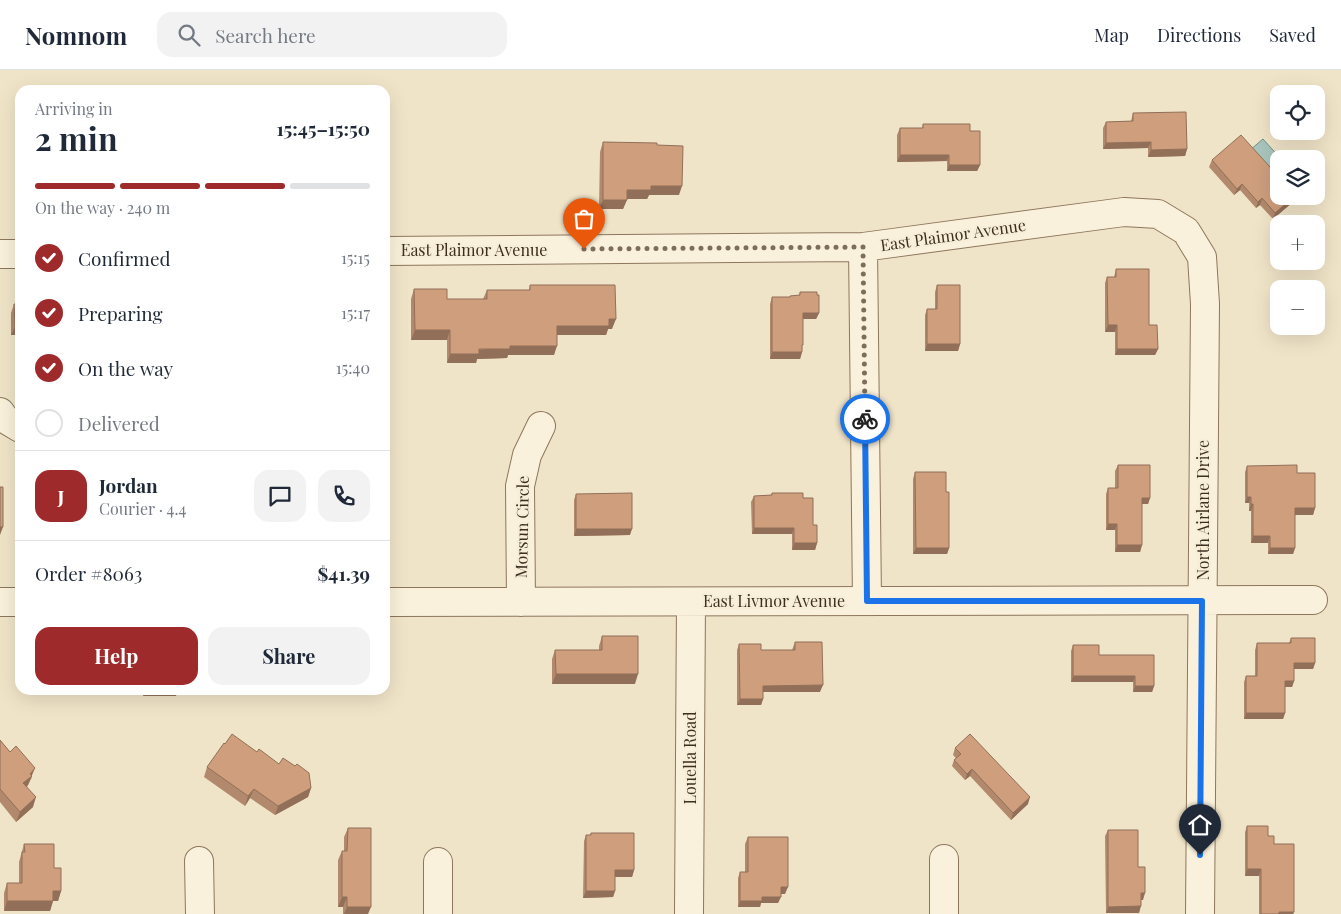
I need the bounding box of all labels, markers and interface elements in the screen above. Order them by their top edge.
search box [157,12,507,57]
text: Nomnom [25,19,127,51]
icon: search [175,21,203,49]
text: Search here [215,22,316,48]
text: Map [1094,23,1129,47]
text: Directions [1157,23,1241,47]
text: Saved [1269,23,1316,47]
map controls [1270,85,1325,335]
button: locate [1270,85,1325,140]
text: Arriving in [35,98,113,119]
text: 15:45–15:50 [276,115,370,141]
text: 2 min [35,116,118,159]
button: layers [1270,150,1325,205]
text: On the way · 240 m [35,197,170,218]
pin [563,198,605,249]
icon: bag [570,205,598,233]
street label: East Plaimor Avenue [879,214,1027,255]
button: + [1270,215,1325,270]
street label: East Plaimor Avenue [401,239,547,260]
icon: check [35,244,63,272]
text: Confirmed [78,245,171,271]
text: 15:15 [341,247,370,268]
button: − [1270,280,1325,335]
icon: check [35,299,63,327]
text: Preparing [78,300,163,326]
text: 15:17 [341,302,370,323]
icon: check [35,354,63,382]
text: On the way [78,355,173,381]
text: 15:40 [336,357,370,378]
courier [840,394,890,444]
icon: bike [851,405,879,433]
text: Delivered [78,410,160,436]
street label: North Airlane Drive [1192,440,1213,580]
button: chat [254,470,306,522]
button: phone [318,470,370,522]
text: Jordan [99,472,158,498]
street label: Morsun Circle [510,476,533,578]
text: J [58,483,64,509]
text: Courier · 4.4 [99,498,186,519]
text: Order #8063 [35,560,142,586]
text: $41.39 [317,560,370,586]
street label: East Livmor Avenue [703,590,845,611]
button: Help [35,627,198,685]
button: Share [208,627,370,685]
street label: Louella Road [679,712,700,804]
pin [1179,804,1221,855]
icon: home [1186,811,1214,839]

